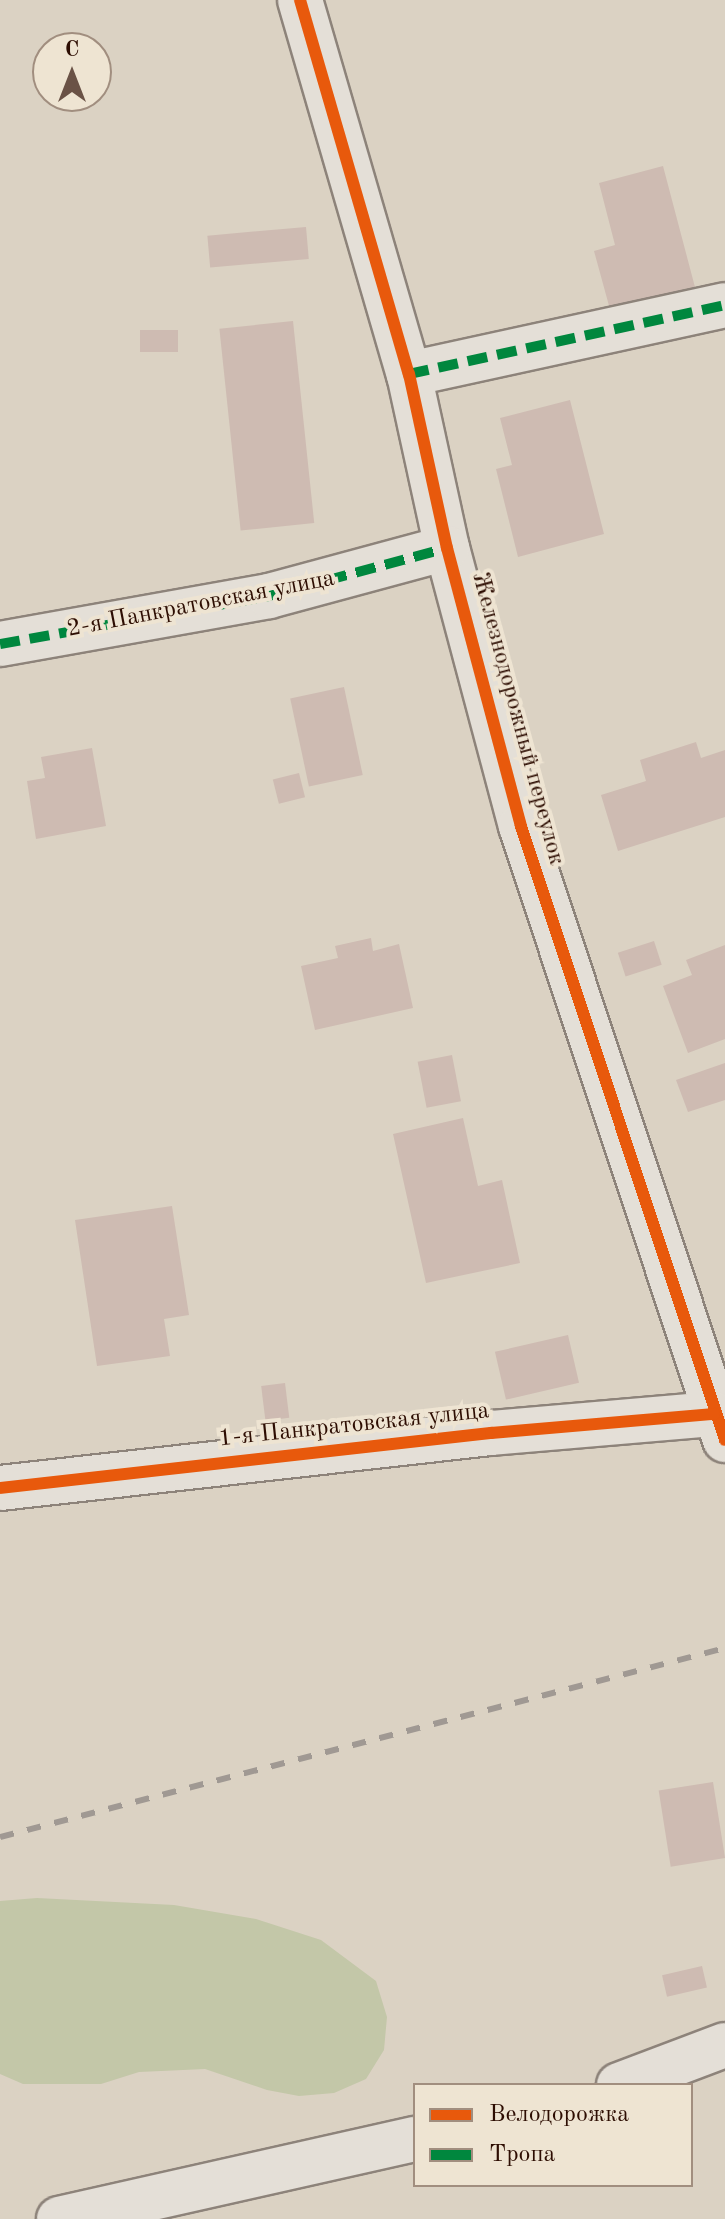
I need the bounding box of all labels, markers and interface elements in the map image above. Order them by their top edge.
north arrow [32,32,112,112]
text: С [65,39,79,61]
street label: 2-я Панкратовская улица [65,565,337,645]
street label: Железнодорожный переулок [464,569,570,869]
street label: 1-я Панкратовская улица [217,1397,491,1455]
legend [413,2083,693,2187]
text: Велодорожка [489,2103,629,2127]
text: Тропа [489,2143,555,2167]

